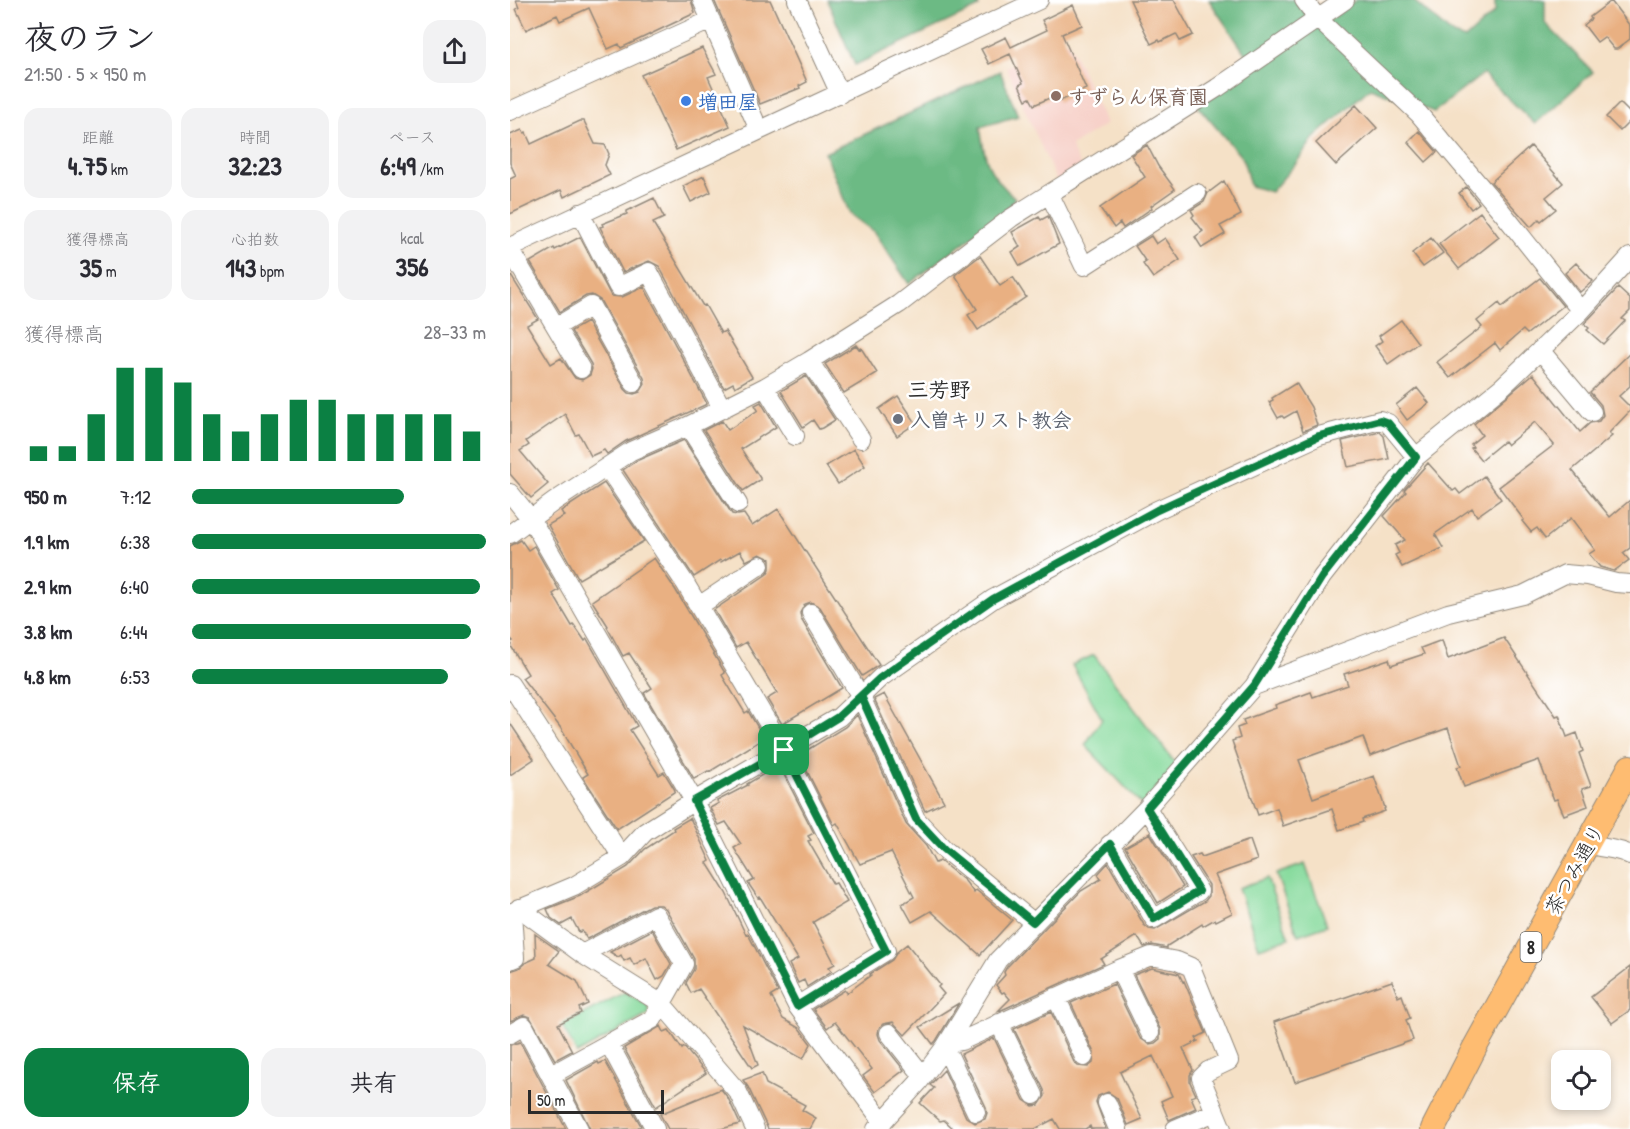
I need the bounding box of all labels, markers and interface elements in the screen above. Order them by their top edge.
text: 夜のラン [24,15,156,59]
button: share [423,20,486,83]
text: 21:50 · 5 × 950 m [24,60,146,87]
place label: すずらん保育園 [1068,83,1208,110]
place label: 増田屋 [698,88,758,115]
marker: すずらん保育園 [1049,89,1063,103]
marker: 増田屋 [679,94,693,108]
text: 距離 [82,126,114,148]
text: 時間 [239,126,271,148]
text: ペース [388,126,436,148]
text: 4.75 [68,148,107,183]
text: 32:23 [228,148,282,183]
text: 6:49 [380,148,416,183]
text: km [107,158,128,180]
text: /km [416,158,444,180]
text: kcal [400,227,424,249]
text: 獲得標高 [66,228,130,250]
text: 心拍数 [231,228,279,250]
text: 356 [395,249,429,284]
text: 35 [79,250,102,285]
text: 143 [226,250,256,285]
text: m [102,260,117,282]
text: bpm [256,260,284,282]
text: 28–33 m [423,318,486,345]
text: 獲得標高 [24,320,104,347]
district label: 三芳野 [908,375,971,404]
place label: 入曽キリスト教会 [910,406,1072,433]
marker: 入曽キリスト教会 [891,412,905,426]
text: 950 m [24,483,67,510]
text: 7:12 [120,483,151,510]
text: 1.9 km [24,528,69,555]
text: 6:38 [120,528,150,555]
text: 2.9 km [24,573,71,600]
text: 6:40 [120,573,149,600]
text: 3.8 km [24,618,72,645]
text: 6:44 [120,618,148,645]
text: 4.8 km [24,663,71,690]
text: 6:53 [120,663,150,690]
pin [758,724,809,775]
icon: arrive [767,733,800,766]
street label: 茶つみ通り [1538,819,1610,919]
road number: 8 [1520,932,1542,962]
button: 保存 [24,1048,249,1117]
button: 共有 [261,1048,486,1117]
map controls [1551,1050,1611,1110]
button: locate [1551,1050,1611,1110]
scale bar [528,1087,664,1114]
text: 50 m [537,1089,566,1111]

